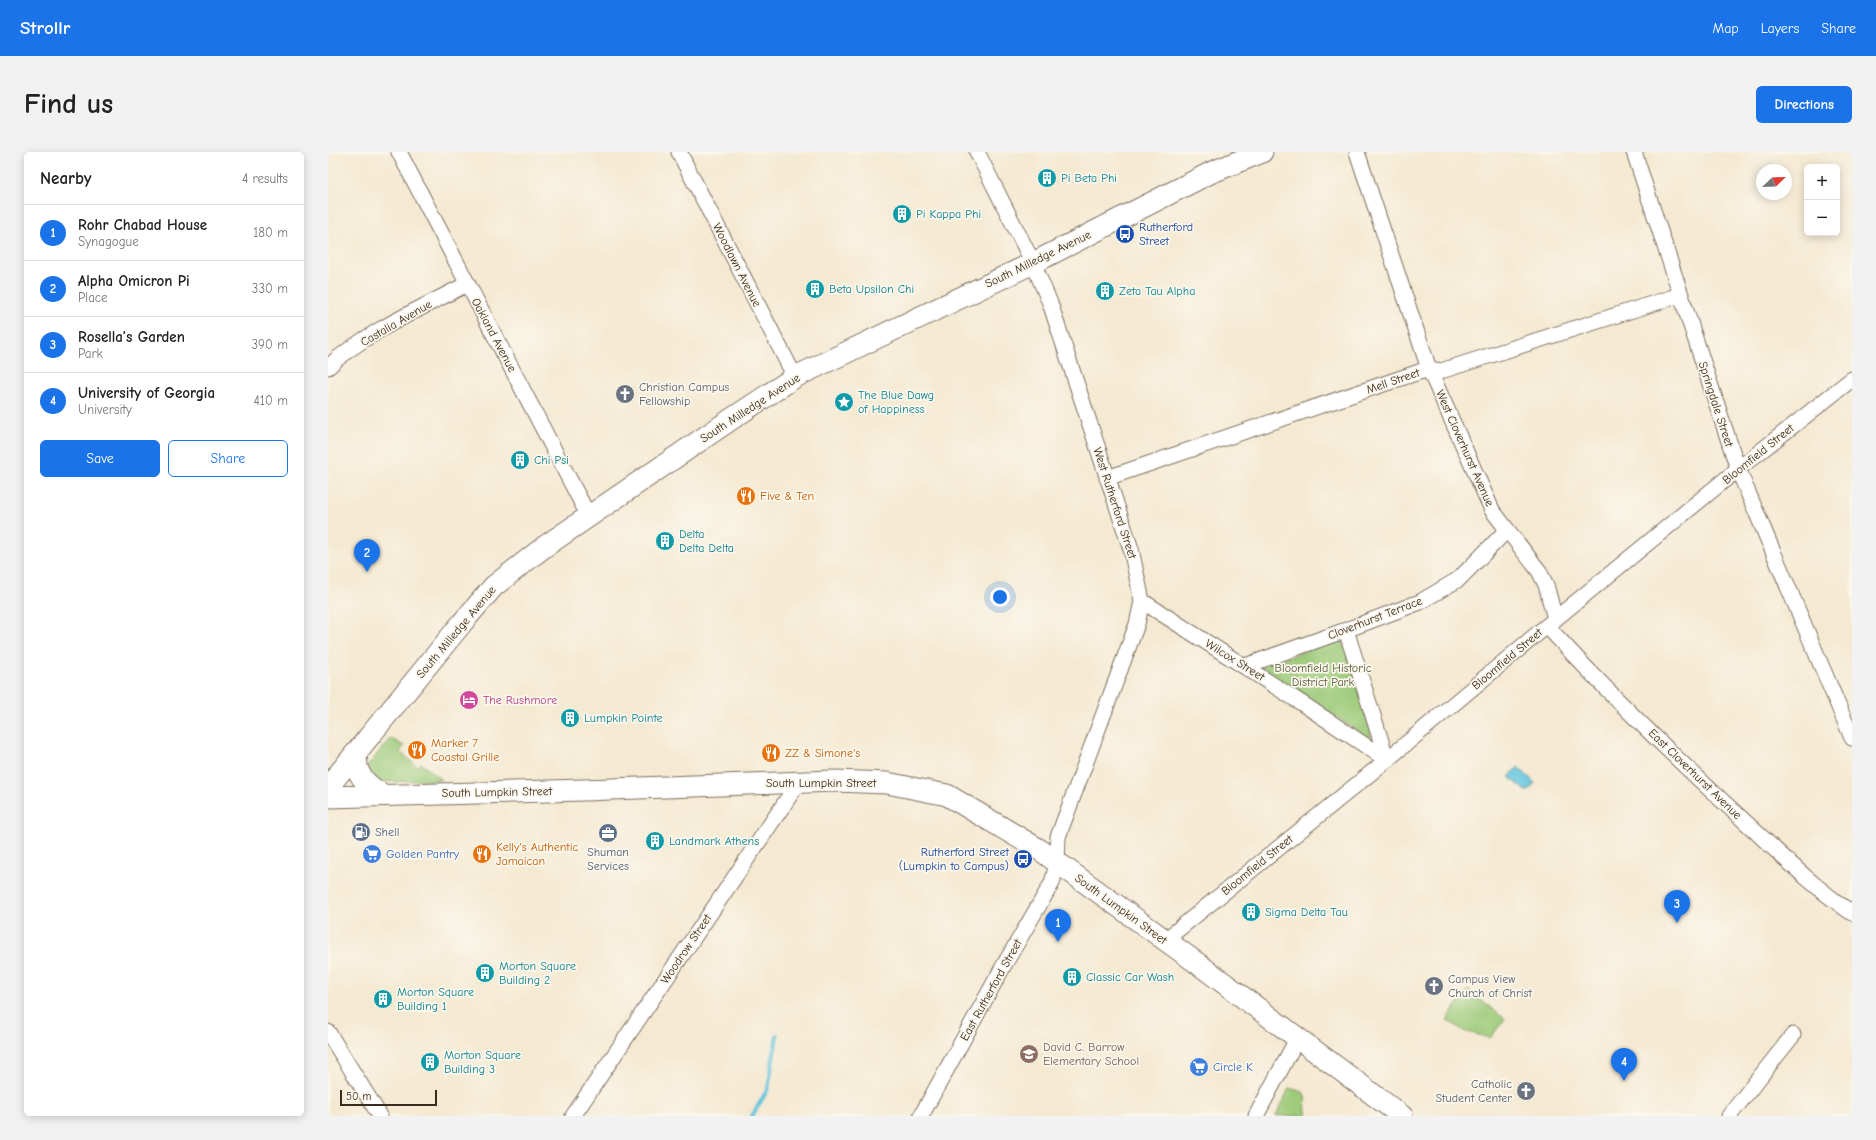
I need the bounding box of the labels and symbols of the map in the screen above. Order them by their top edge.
north arrow [1756,164,1792,200]
building icon: Pi Beta Phi [1036,167,1058,189]
place label: Pi Beta Phi [1061,171,1117,185]
building icon: Pi Kappa Phi [891,203,913,225]
place label: Pi Kappa Phi [916,207,981,221]
place label: Rutherford Street [1139,220,1193,248]
street label: Woodlawn Avenue [710,221,764,309]
bus stop icon: Rutherford Street [1114,223,1136,245]
street label: South Milledge Avenue [983,227,1093,291]
building icon: Beta Upsilon Chi [804,278,826,300]
building icon: Zeta Tau Alpha [1094,280,1116,302]
place label: Beta Upsilon Chi [829,282,914,296]
place label: Zeta Tau Alpha [1119,284,1195,298]
street label: Oakland Avenue [469,295,519,375]
street label: Castalia Avenue [358,297,434,349]
street label: Springdale Street [1696,360,1737,449]
street label: Mell Street [1365,365,1422,397]
street label: South Milledge Avenue [697,370,803,446]
place label: Christian Campus Fellowship [639,380,729,408]
church icon: Christian Campus Fellowship [614,383,636,405]
place label: The Blue Dawg of Happiness [858,388,934,416]
street label: West Cloverhurst Avenue [1433,388,1497,508]
place icon: The Blue Dawg of Happiness [833,391,855,413]
street label: Bloomfield Street [1719,421,1797,487]
street label: West Rutherford Street [1090,446,1140,561]
building icon: Chi Psi [509,449,531,471]
place label: Chi Psi [534,453,569,467]
restaurant icon: Five & Ten [735,485,757,507]
place label: Five & Ten [760,489,814,503]
place label: Delta Delta Delta [679,527,734,555]
building icon: Delta Delta Delta [654,530,676,552]
pin: 2 [354,539,380,572]
street label: South Milledge Avenue [413,583,499,681]
your location [990,587,1010,607]
street label: Cloverhurst Terrace [1326,594,1424,642]
street label: Bloomfield Street [1469,625,1546,693]
street label: Wilcox Street [1203,636,1268,684]
park label: Bloomfield Historic District Park [1275,661,1372,689]
hotel icon: The Rushmore [458,689,480,711]
place label: The Rushmore [483,693,557,707]
building icon: Lumpkin Pointe [559,707,581,729]
place label: Lumpkin Pointe [584,711,662,725]
street label: East Cloverhurst Avenue [1646,726,1744,822]
place label: Marker 7 Coastal Grille [431,736,499,764]
restaurant icon: Marker 7 Coastal Grille [406,739,428,761]
restaurant icon: ZZ & Simone's [760,742,782,764]
place label: ZZ & Simone's [785,746,860,760]
street label: South Lumpkin Street [766,776,877,790]
street label: South Lumpkin Street [442,784,553,800]
fuel station icon: Shell [350,821,372,843]
office icon: Shuman Services [597,822,619,844]
place label: Shell [375,825,399,839]
building icon: Landmark Athens [644,830,666,852]
street label: Bloomfield Street [1218,832,1296,898]
place label: Landmark Athens [669,834,759,848]
place label: Kelly's Authentic Jamaican [496,840,578,868]
supermarket icon: Golden Pantry [361,843,383,865]
restaurant icon: Kelly's Authentic Jamaican [471,843,493,865]
place label: Shuman Services [587,845,629,873]
place label: Rutherford Street (Lumpkin to Campus) [899,845,1010,873]
place label: Golden Pantry [386,847,460,861]
bus stop icon: Rutherford Street (Lumpkin to Campus) [1012,848,1034,870]
street label: South Lumpkin Street [1072,871,1170,947]
pin: 3 [1664,890,1690,923]
building icon: Sigma Delta Tau [1240,901,1262,923]
place label: Sigma Delta Tau [1265,905,1348,919]
pin: 1 [1045,909,1071,942]
street label: Woodrow Street [658,911,715,987]
street label: East Rutherford Street [957,936,1025,1043]
place label: Morton Square Building 2 [499,959,576,987]
building icon: Morton Square Building 2 [474,962,496,984]
building icon: Classic Car Wash [1061,966,1083,988]
place label: Classic Car Wash [1086,970,1174,984]
place label: Campus View Church of Christ [1448,972,1532,1000]
church icon: Campus View Church of Christ [1423,975,1445,997]
place label: Morton Square Building 1 [397,985,474,1013]
building icon: Morton Square Building 1 [372,988,394,1010]
place label: David C. Barrow Elementary School [1043,1040,1139,1068]
school or university icon: David C. Barrow Elementary School [1018,1043,1040,1065]
place label: Morton Square Building 3 [444,1048,521,1076]
pin: 4 [1611,1048,1637,1081]
building icon: Morton Square Building 3 [419,1051,441,1073]
supermarket icon: Circle K [1188,1056,1210,1078]
place label: Circle K [1213,1060,1253,1074]
place label: Catholic Student Center [1435,1077,1512,1105]
church icon: Catholic Student Center [1515,1080,1537,1102]
scale bar [340,1088,437,1107]

